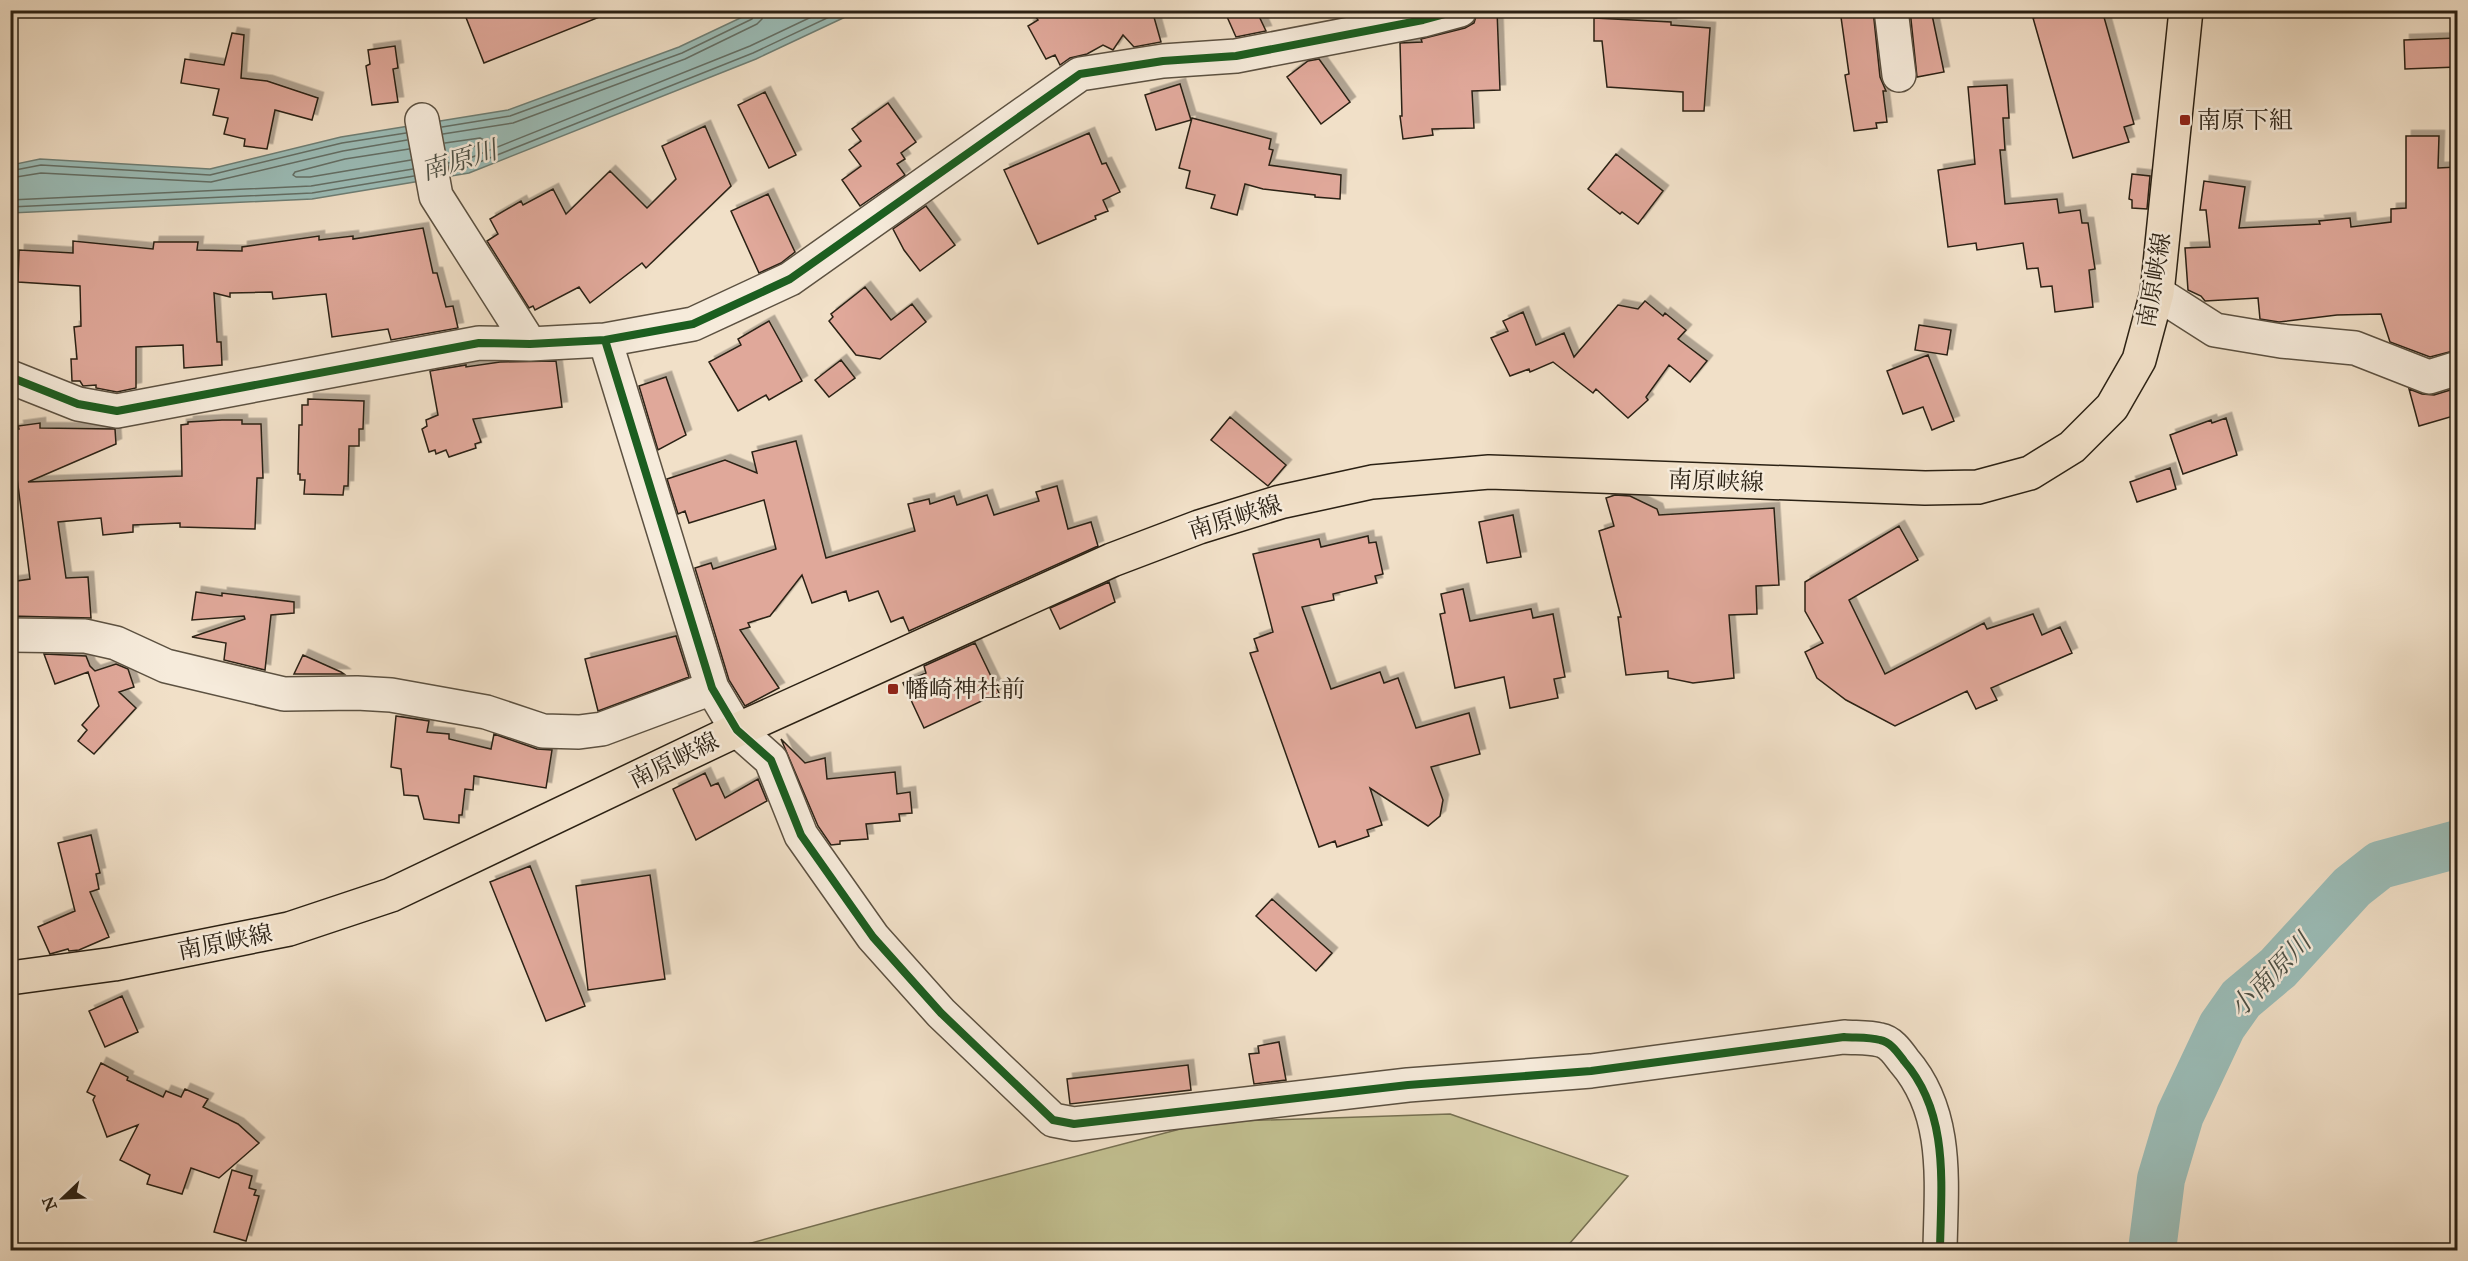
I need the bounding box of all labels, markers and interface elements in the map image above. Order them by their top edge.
place label: 南原下組 [2197,105,2293,135]
marker: 南原下組 [2178,113,2192,127]
water label: 南原川 [417,132,504,187]
street label: 南原峡線 [2131,230,2177,330]
street label: 南原峡線 [1668,464,1764,498]
street label: 南原峡線 [1185,489,1285,545]
place label: 幡崎神社前 [905,674,1025,704]
marker: 幡崎神社前 [886,682,900,696]
street label: 南原峡線 [624,725,724,795]
street label: 南原峡線 [175,918,275,966]
water label: 小南原川 [2222,924,2320,1024]
north arrow [33,1168,93,1228]
text: N [38,1193,61,1214]

